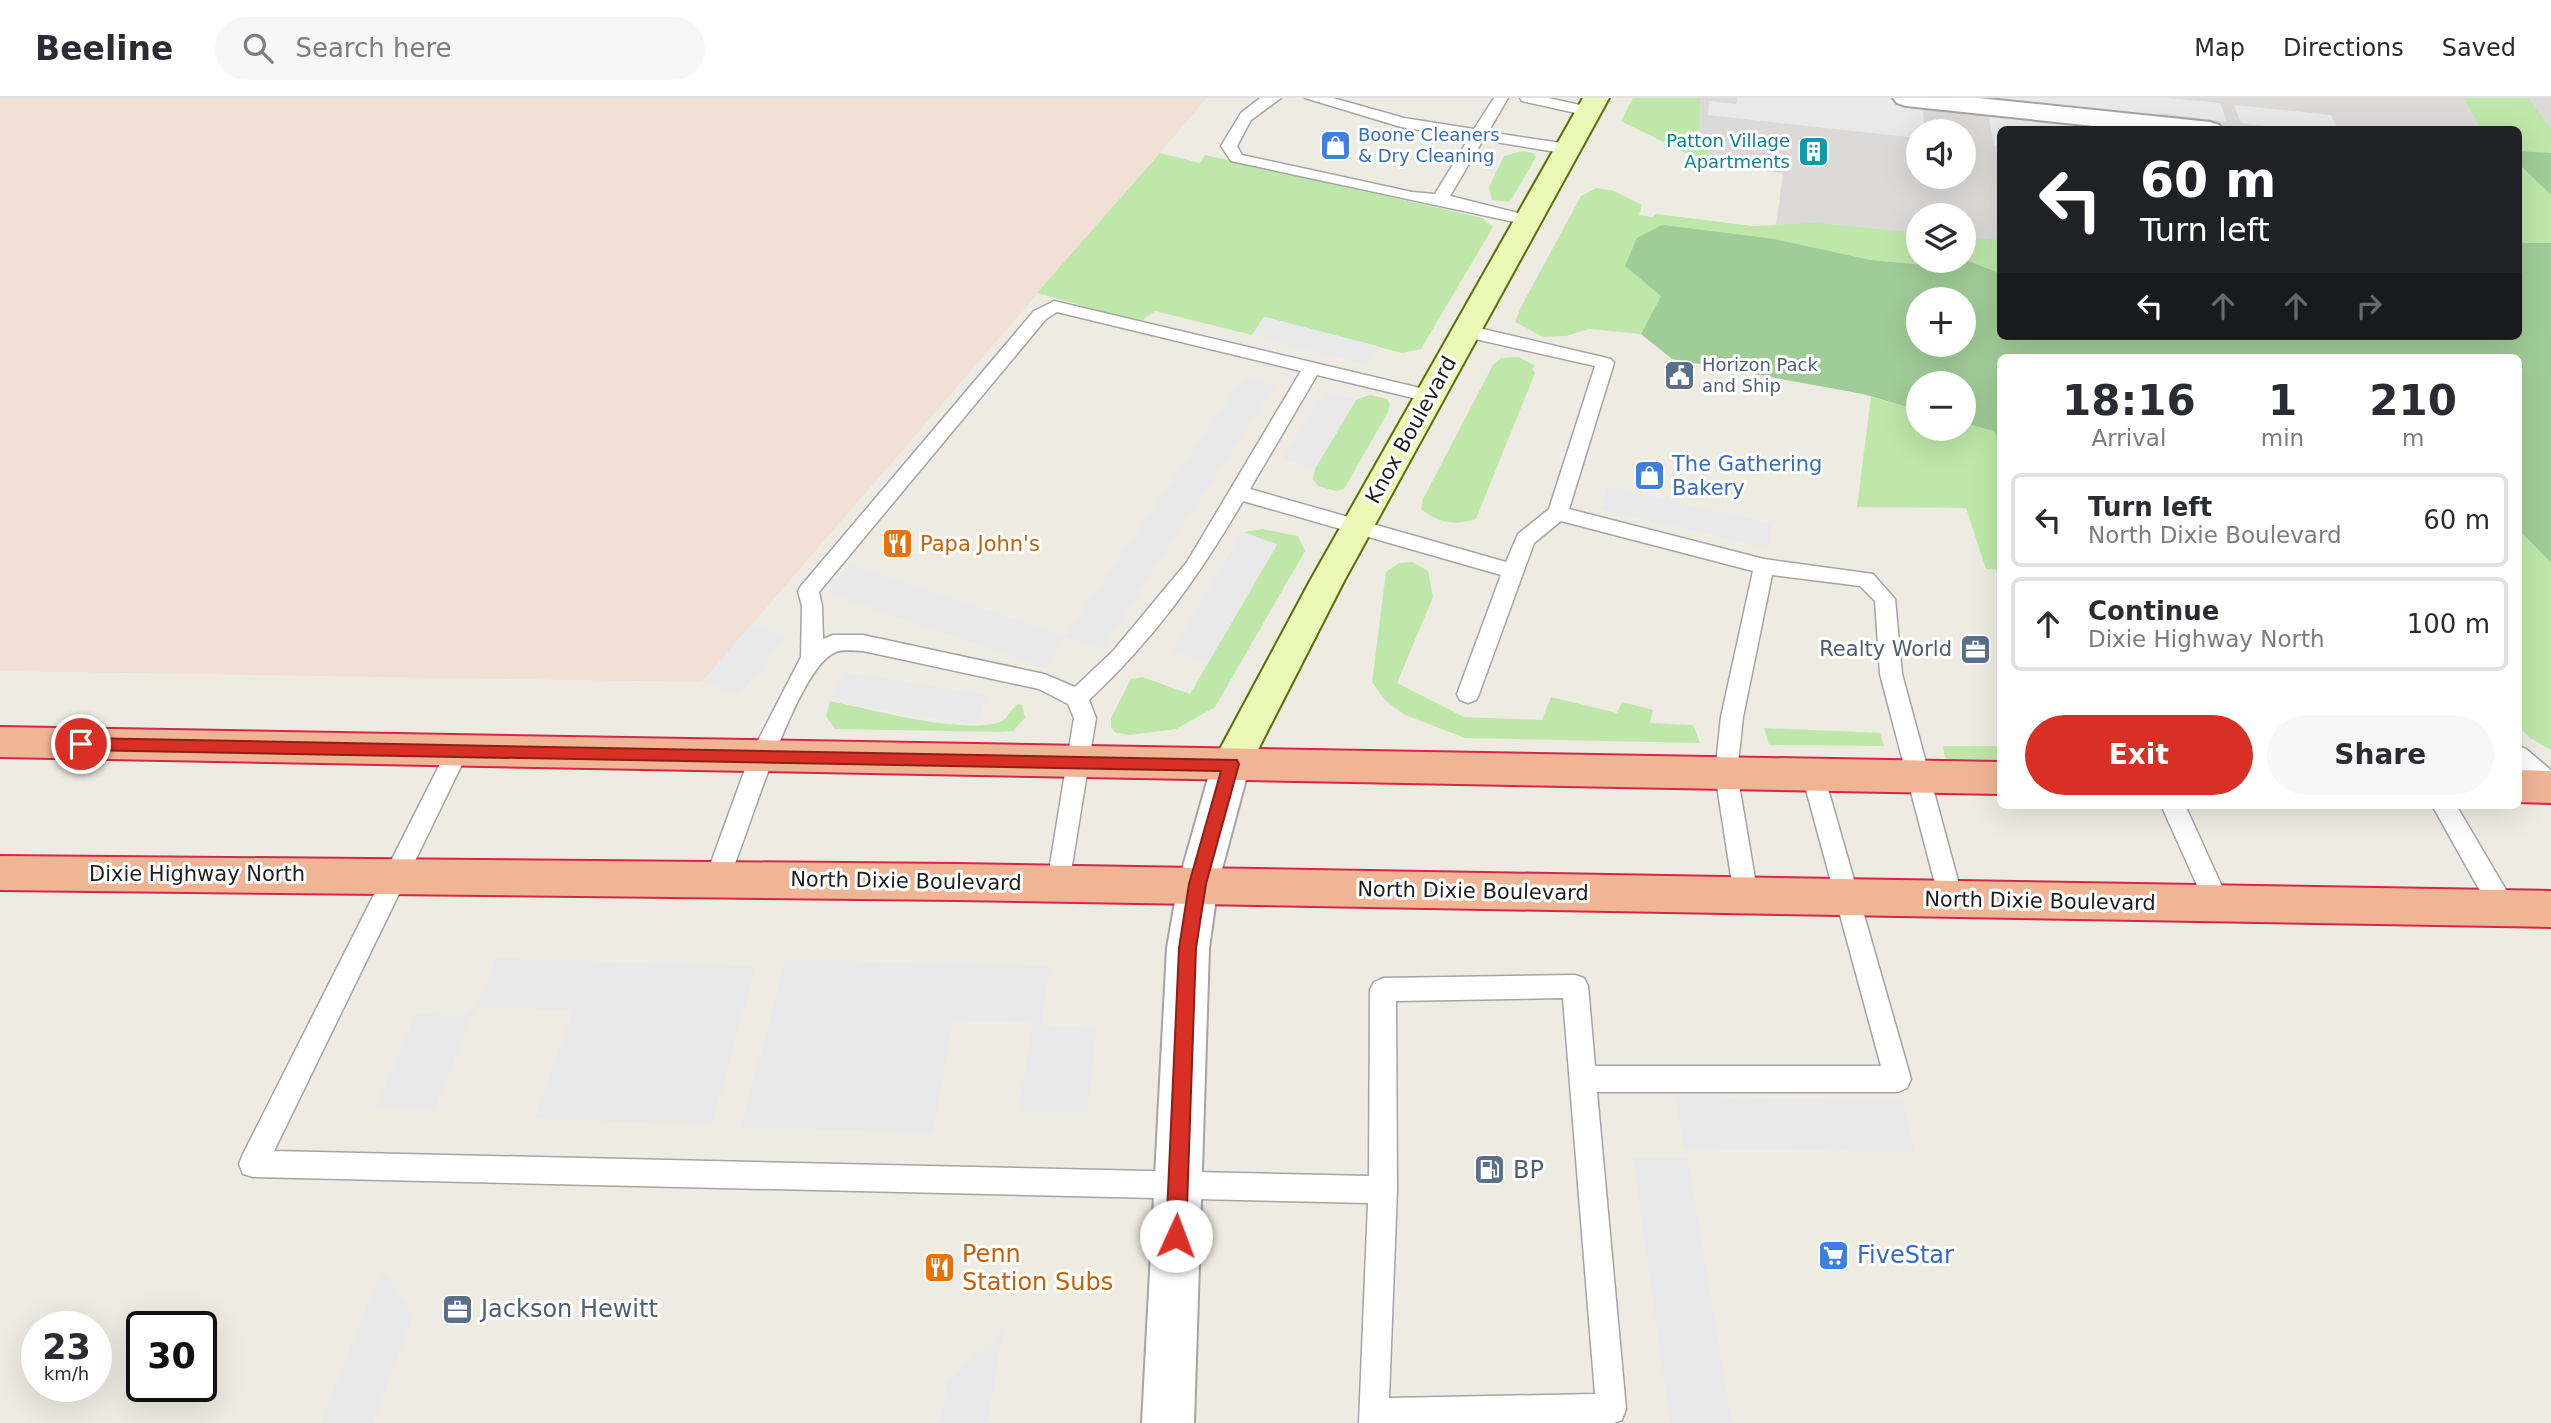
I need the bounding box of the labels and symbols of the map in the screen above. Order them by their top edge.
place label: Boone Cleaners & Dry Cleaning [1358,124,1500,166]
shop icon: Boone Cleaners & Dry Cleaning [1318,128,1352,162]
place label: Patton Village Apartments [1666,130,1790,172]
building icon: Patton Village Apartments [1796,134,1830,168]
street label: Knox Boulevard [1361,352,1461,508]
place label: Horizon Pack and Ship [1702,354,1819,396]
public building icon: Horizon Pack and Ship [1662,358,1696,392]
place label: The Gathering Bakery [1671,452,1822,500]
shop icon: The Gathering Bakery [1632,459,1666,493]
restaurant icon: Papa John's [880,527,914,561]
place label: Papa John's [920,532,1040,556]
office icon: Realty World [1958,632,1992,666]
place label: Realty World [1819,637,1952,661]
pin [51,714,111,774]
street label: Dixie Highway North [89,862,305,886]
street label: North Dixie Boulevard [790,867,1022,895]
street label: North Dixie Boulevard [1357,877,1589,905]
street label: North Dixie Boulevard [1924,887,2156,915]
fuel station icon: BP [1473,1153,1507,1187]
place label: BP [1513,1156,1544,1184]
position arrow [1139,1199,1213,1273]
supermarket icon: FiveStar [1817,1238,1851,1272]
place label: Penn Station Subs [962,1240,1113,1296]
place label: FiveStar [1857,1241,1954,1269]
restaurant icon: Penn Station Subs [922,1251,956,1285]
office icon: Jackson Hewitt [441,1292,475,1326]
place label: Jackson Hewitt [479,1295,658,1323]
speed limit sign: 30 [126,1311,217,1402]

